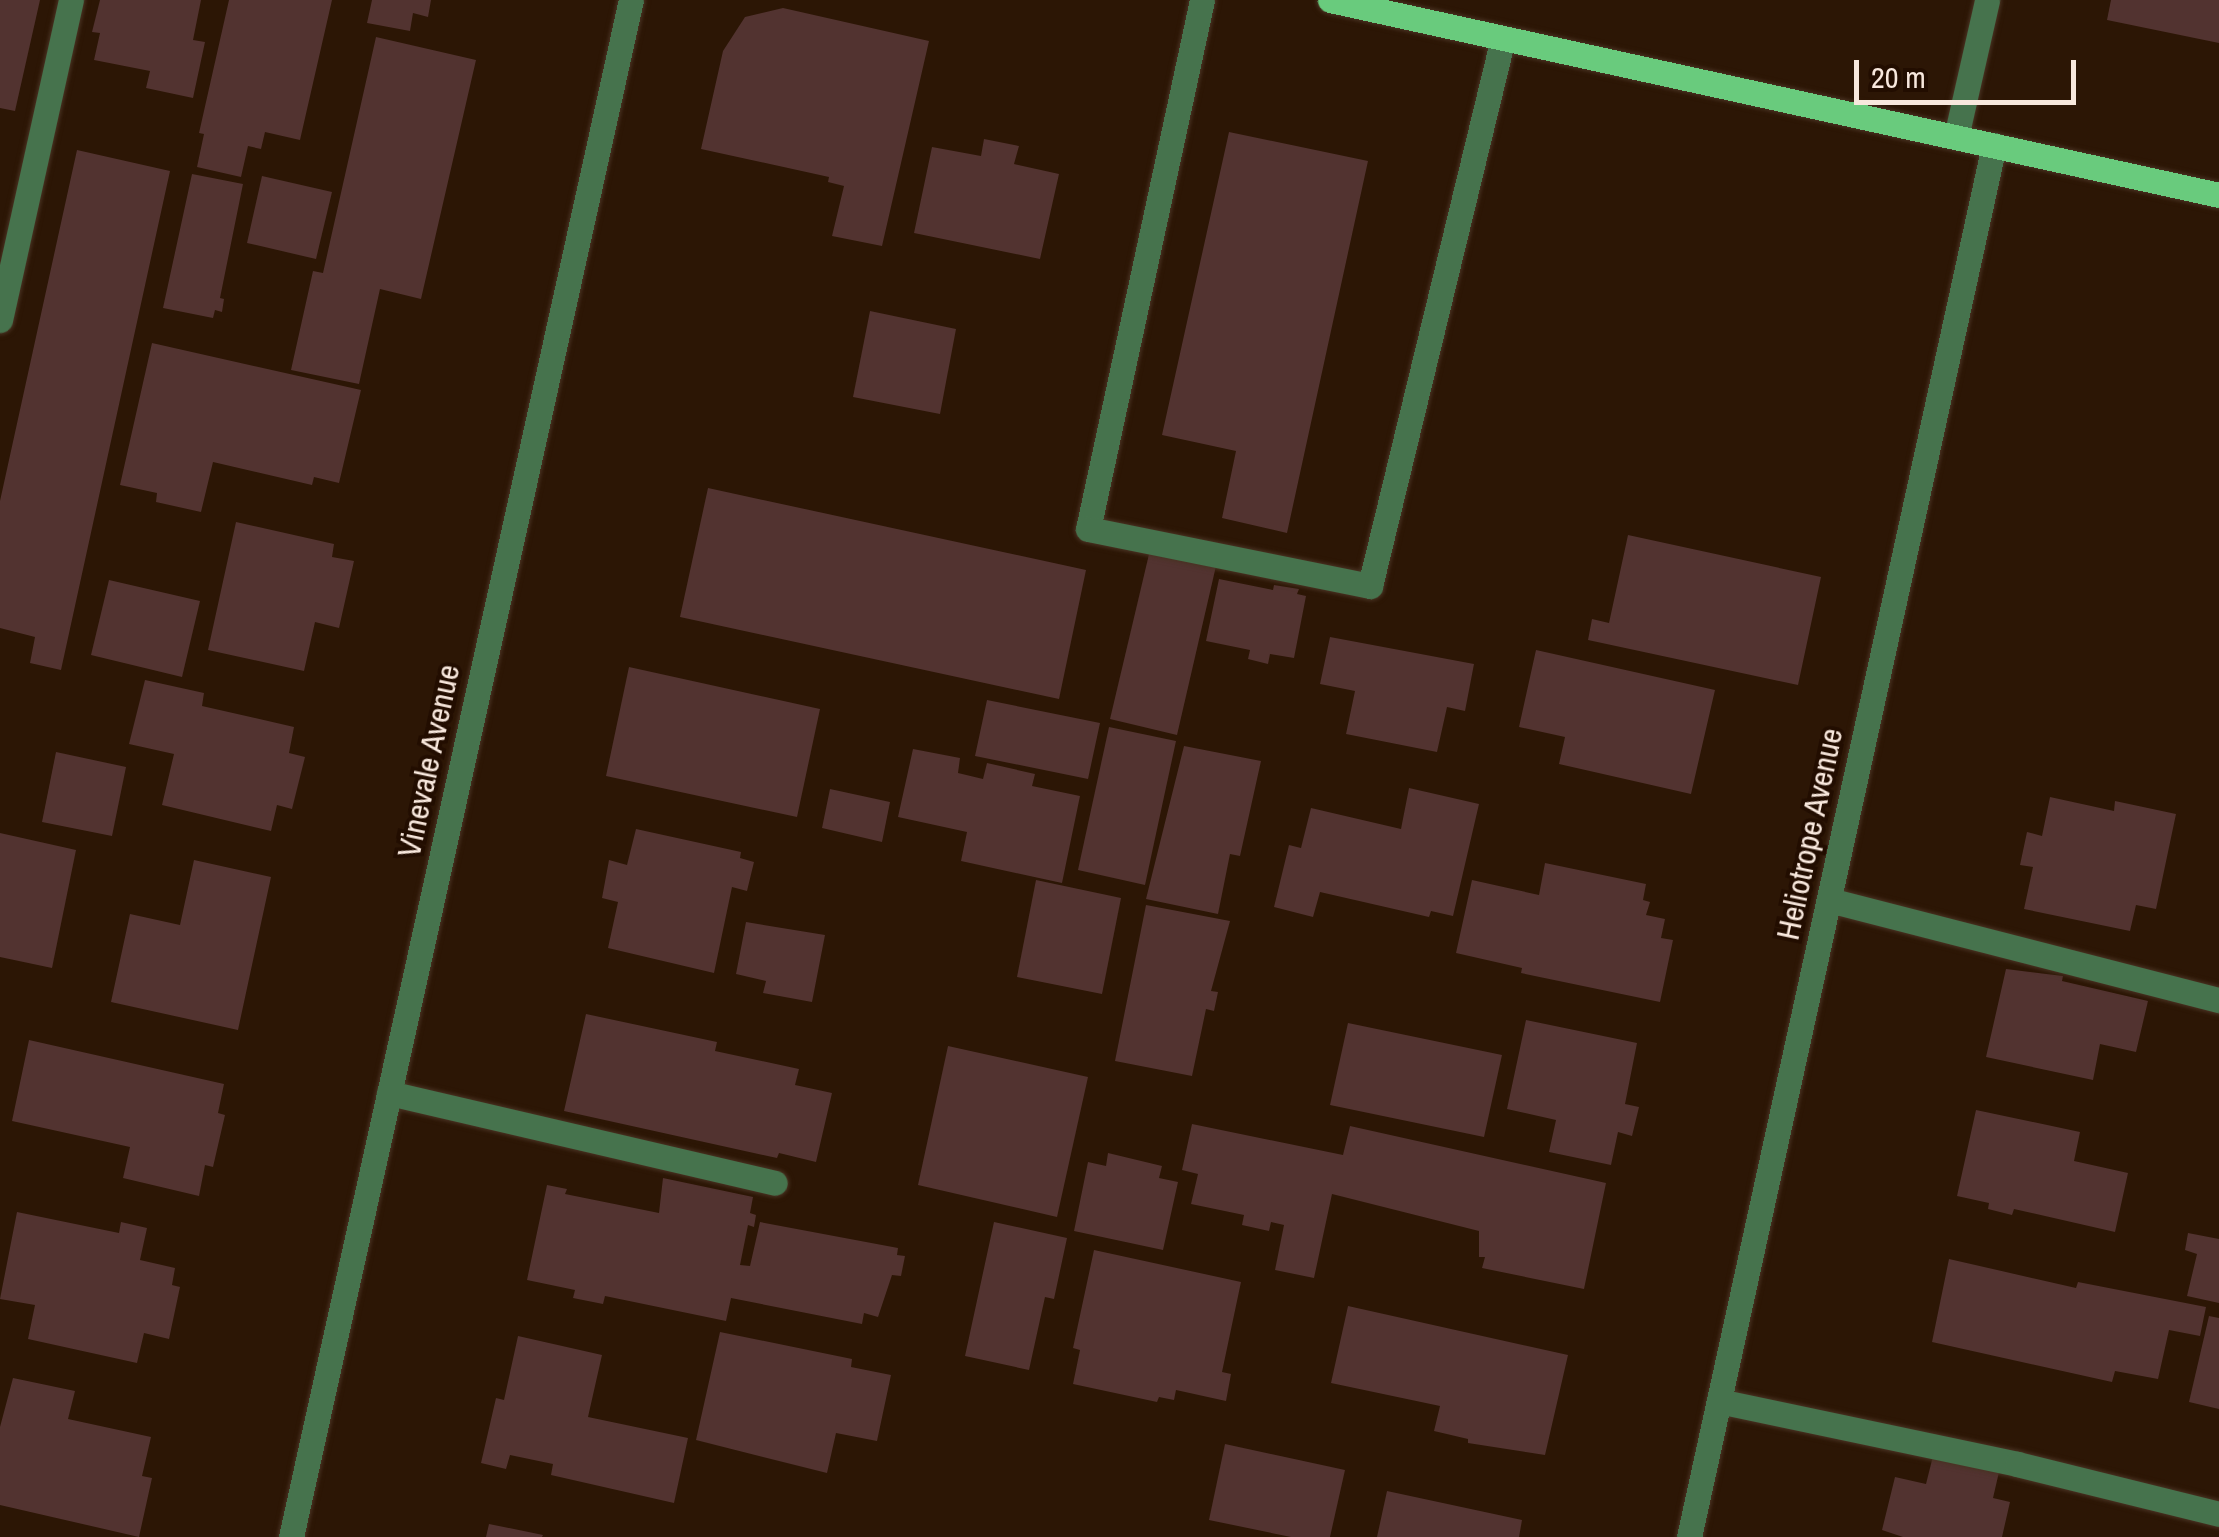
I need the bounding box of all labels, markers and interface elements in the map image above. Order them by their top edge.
scale bar [1859,40,2082,102]
text: 20 m [1871,57,1926,97]
street label: Vinevale Avenue [390,660,468,862]
street label: Heliotrope Avenue [1769,724,1851,944]

